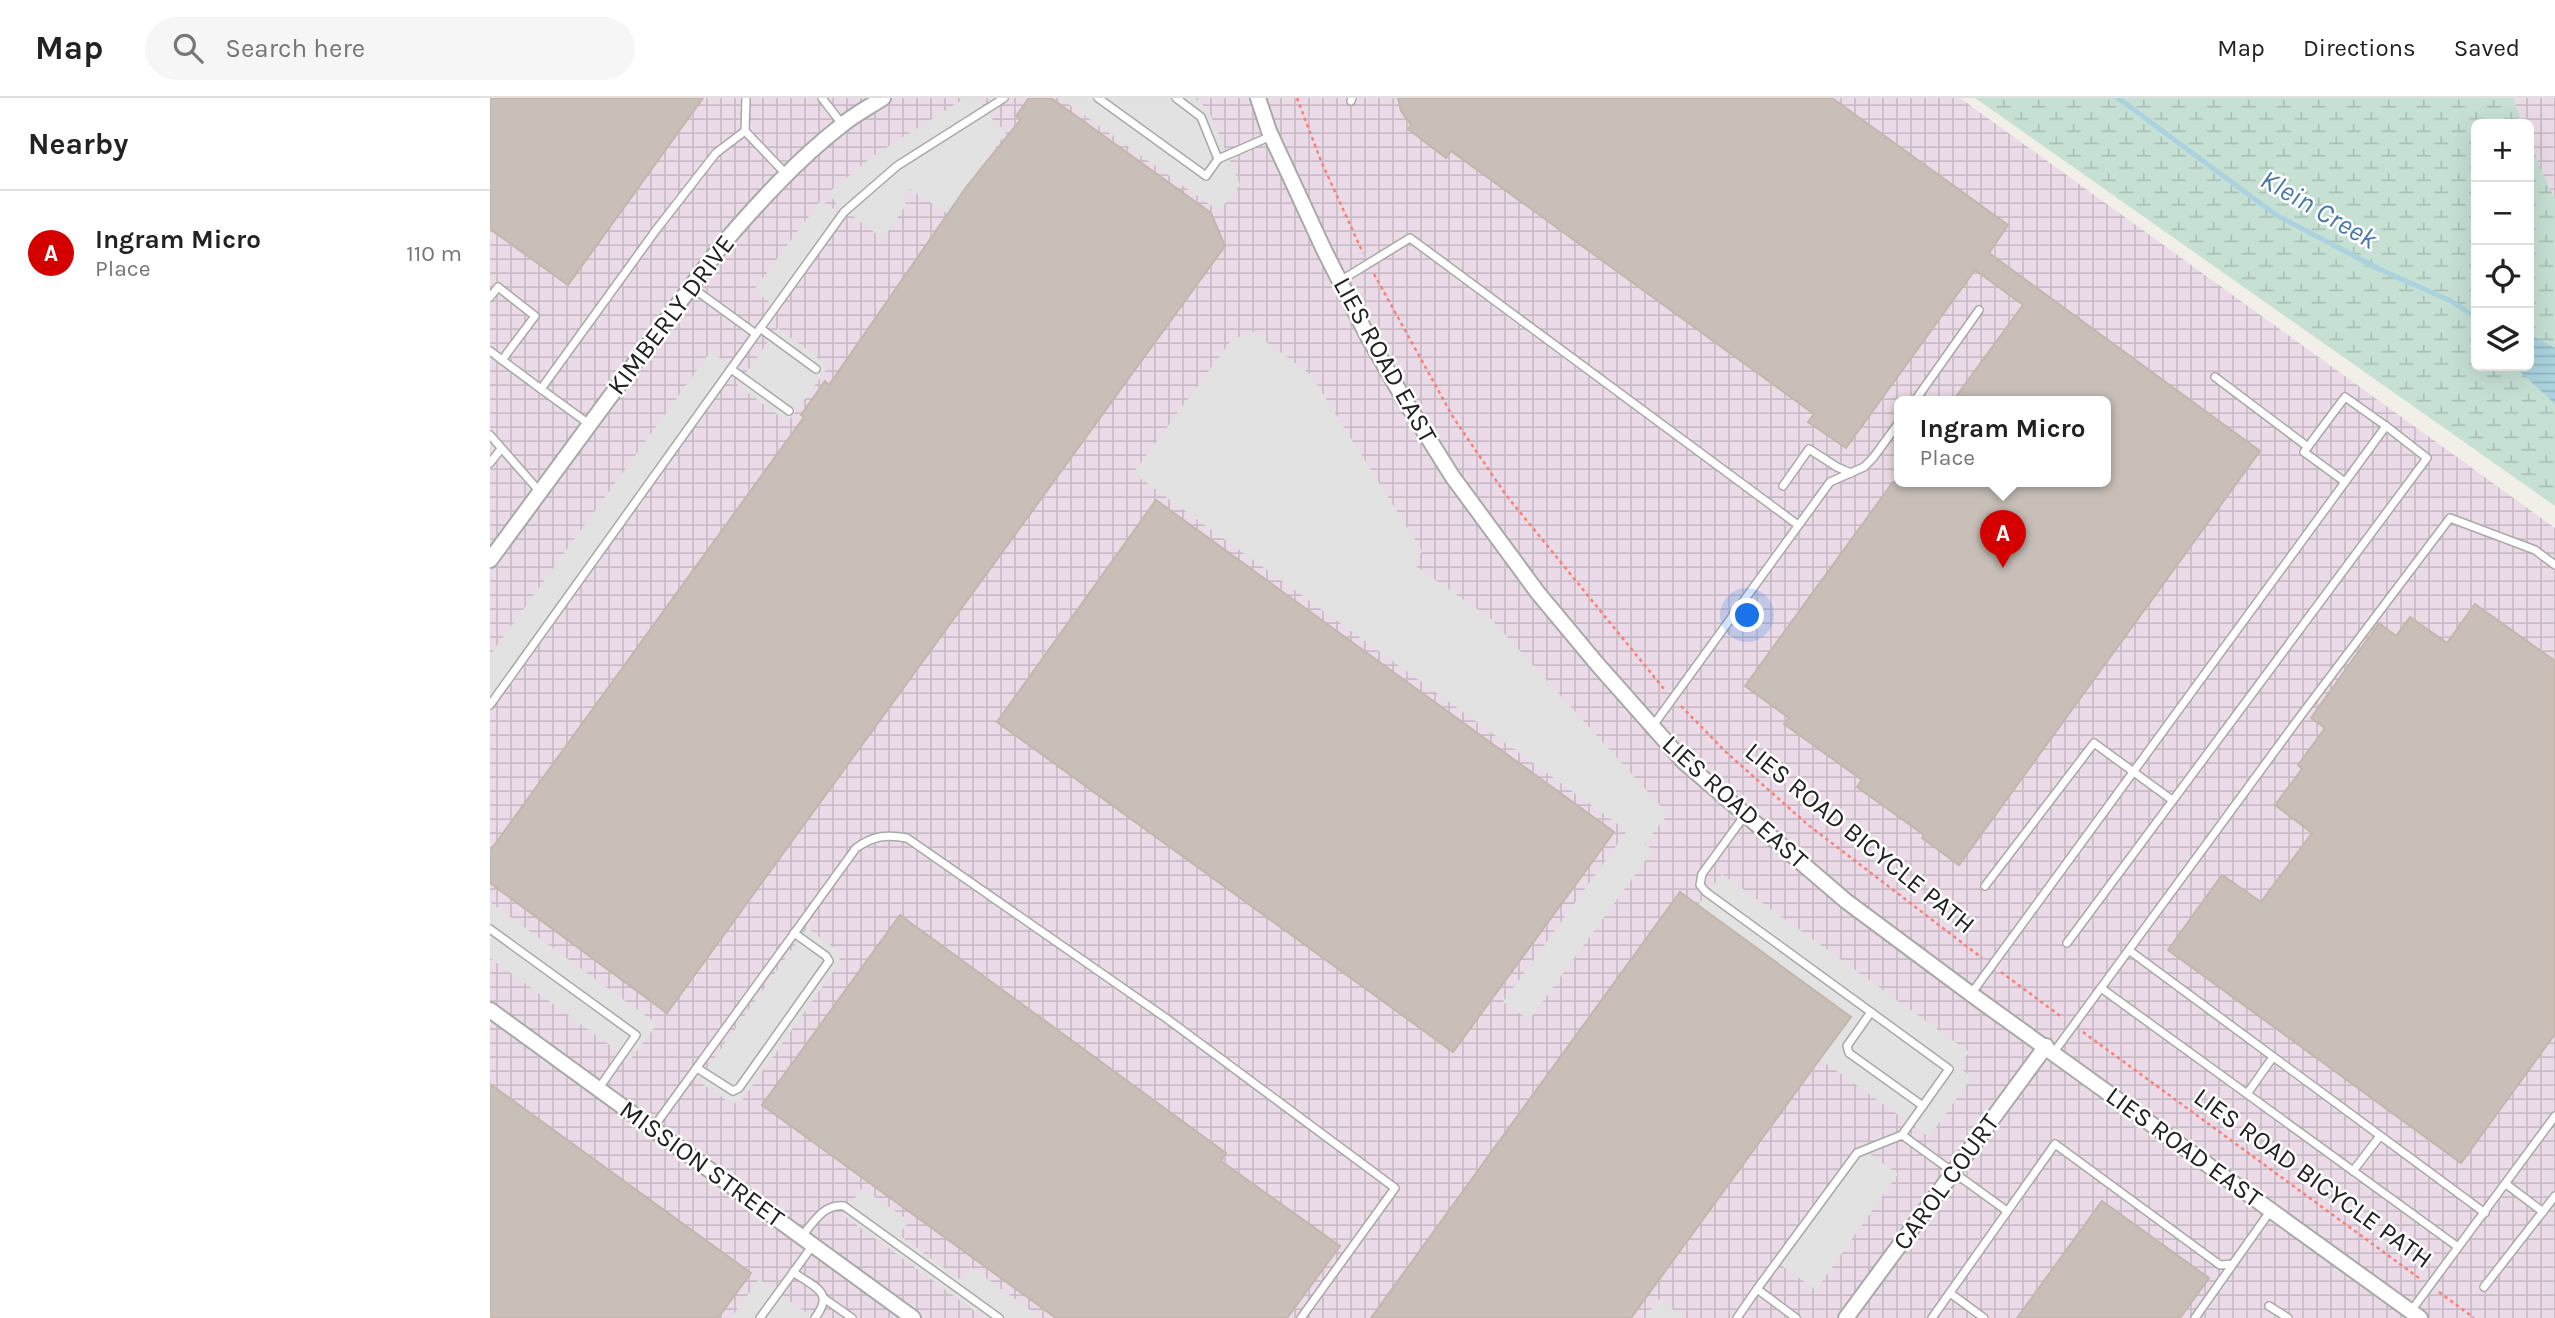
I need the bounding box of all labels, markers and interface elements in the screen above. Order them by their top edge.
search box [145,17,635,80]
text: Map [35,29,103,67]
icon: search [169,29,207,67]
text: Search here [225,33,365,64]
text: Map [2217,34,2265,62]
text: Directions [2303,34,2416,62]
text: Saved [2454,34,2520,62]
map controls [2471,119,2534,371]
button: + [2471,119,2534,182]
text: Nearby [28,126,128,162]
water label: Klein Creek [2255,162,2384,256]
button: − [2471,182,2534,245]
text: Ingram Micro [95,224,261,255]
street label: KIMBERLY DRIVE [601,229,741,401]
text: A [44,240,58,267]
text: 110 m [406,240,462,267]
button: locate [2471,245,2534,308]
text: Place [95,255,151,282]
street label: LIES ROAD EAST [1327,271,1443,449]
button: layers [2471,308,2534,371]
popup [1894,396,2111,487]
text: Ingram Micro [1920,413,2085,444]
text: Place [1920,444,1975,471]
pin: A [1980,510,2026,568]
your location [1730,598,1764,632]
street label: LIES ROAD EAST [1656,729,1814,875]
street label: LIES ROAD BICYCLE PATH [1739,736,1981,940]
street label: LIES ROAD EAST [2100,1080,2268,1214]
street label: LIES ROAD BICYCLE PATH [2188,1081,2438,1275]
street label: MISSION STREET [614,1094,790,1234]
street label: CAROL COURT [1886,1108,2006,1256]

